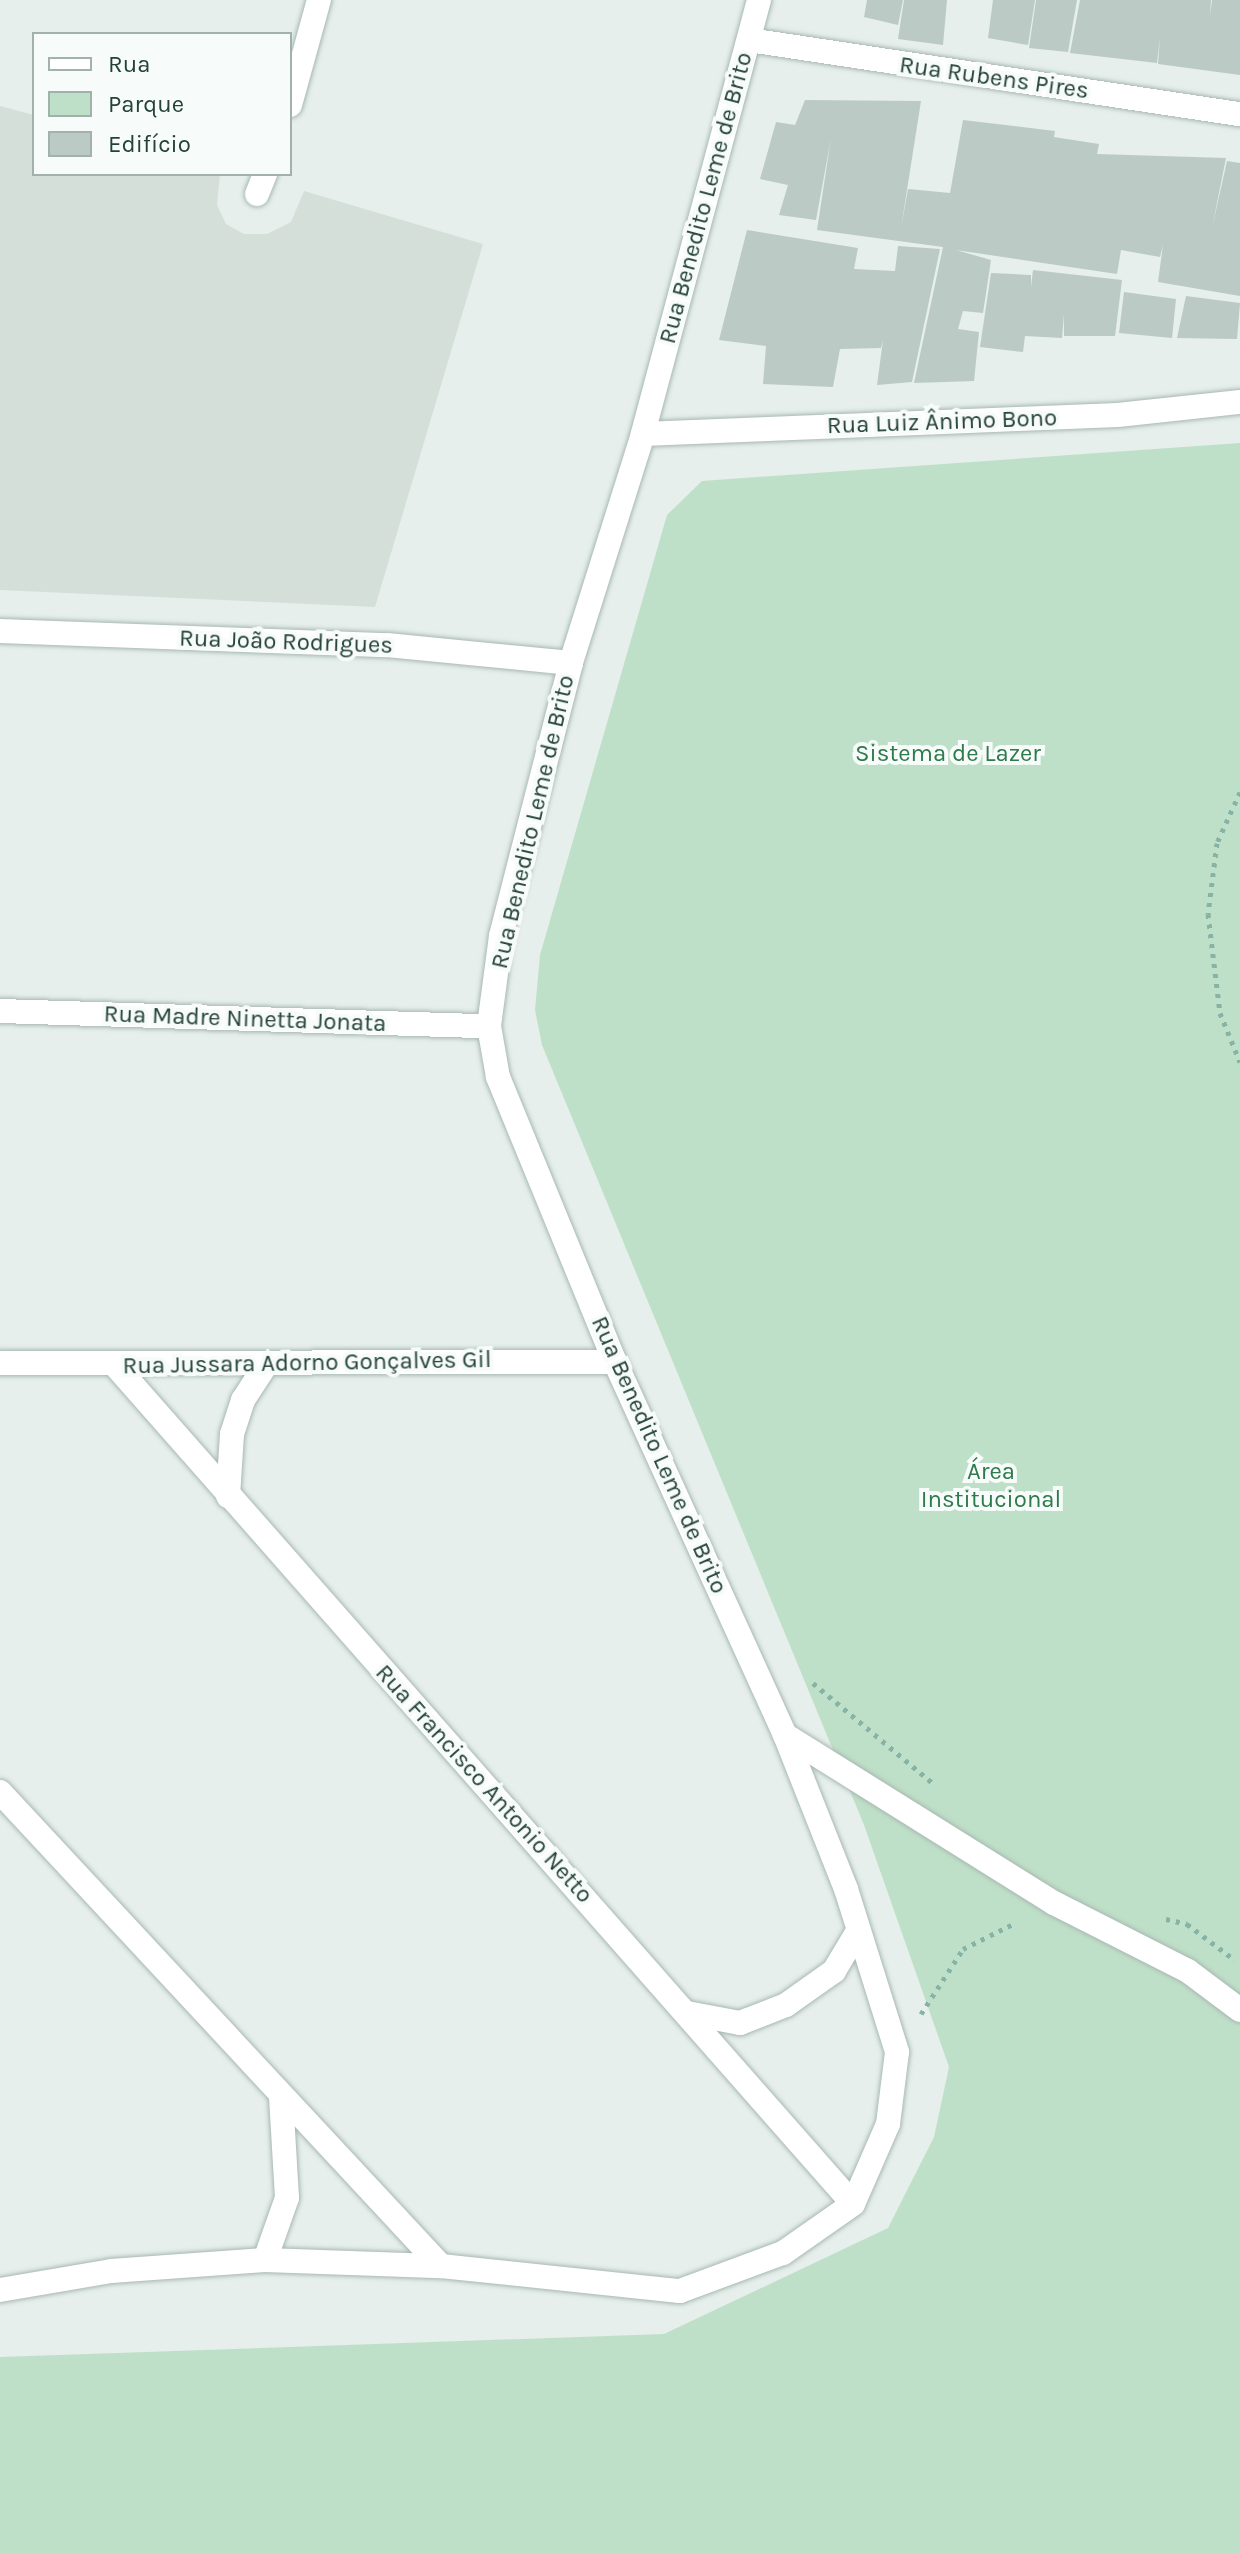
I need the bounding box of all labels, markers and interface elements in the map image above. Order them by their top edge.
legend [32,32,292,176]
street label: Rua Benedito Leme de Brito [653,49,759,347]
text: Rua [108,50,150,78]
street label: Rua Rubens Pires [898,50,1090,106]
text: Parque [108,90,184,118]
text: Edifício [108,130,191,158]
street label: Rua Luiz Ânimo Bono [826,404,1058,440]
street label: Rua João Rodrigues [179,624,393,660]
street label: Rua Benedito Leme de Brito [485,672,581,972]
park label: Sistema de Lazer [855,740,1041,768]
street label: Rua Madre Ninetta Jonata [103,1000,387,1038]
street label: Rua Benedito Leme de Brito [585,1312,733,1598]
street label: Rua Jussara Adorno Gonçalves Gil [122,1345,492,1381]
park label: Área Institucional [921,1458,1061,1514]
street label: Rua Francisco Antonio Netto [369,1659,599,1909]

